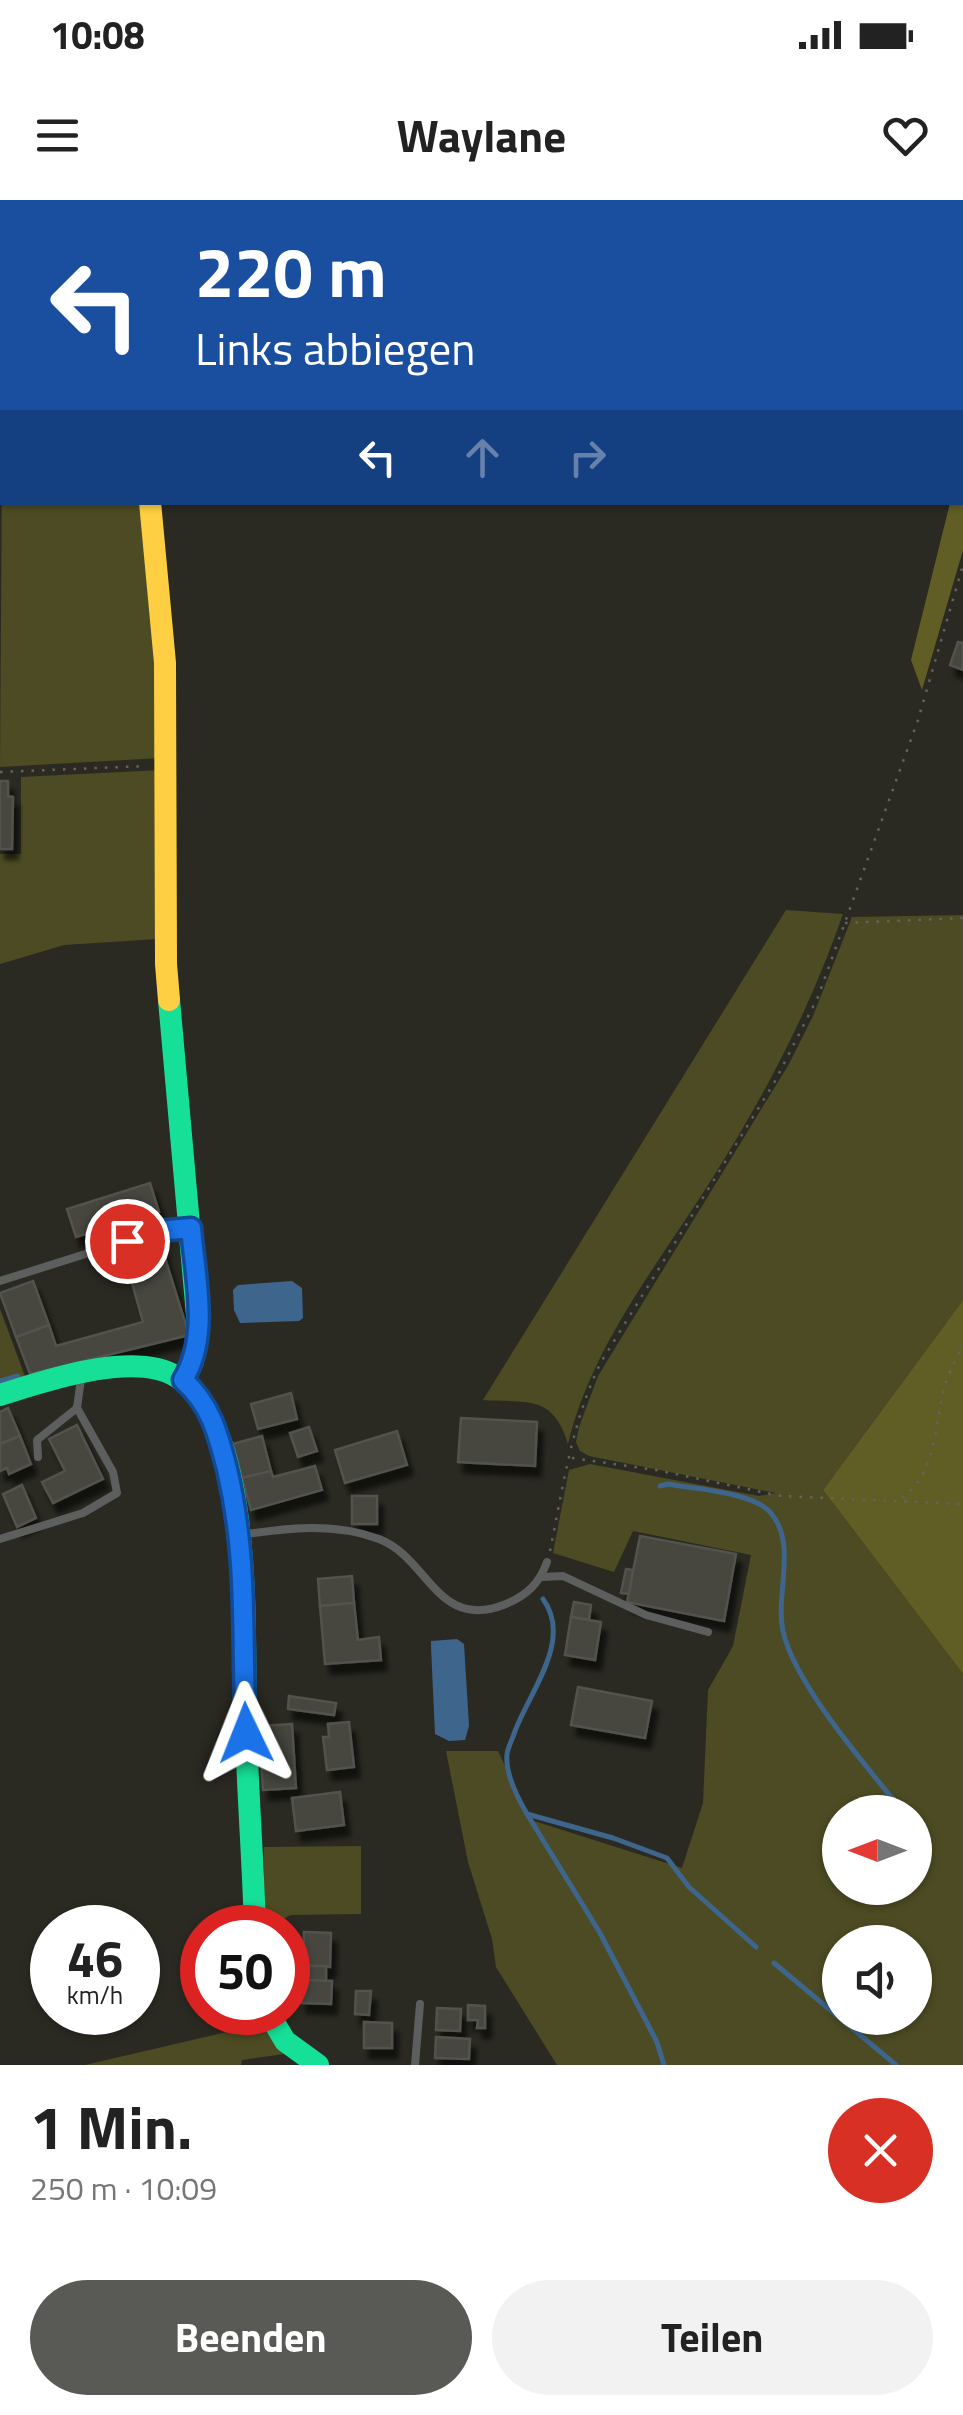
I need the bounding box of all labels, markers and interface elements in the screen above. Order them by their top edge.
text: 10:08 [50,6,145,64]
text: Waylane [397,101,566,169]
icon: menu [30,108,85,163]
icon: heart [878,108,933,163]
text: 220 m [195,218,387,324]
icon: left [30,240,160,370]
text: Links abbiegen [195,314,475,382]
icon: left [350,430,405,485]
icon: ahead [455,430,510,485]
icon: right [560,430,615,485]
pin [85,1199,170,1284]
icon: arrive [100,1214,155,1269]
position arrow [194,1681,298,1785]
north arrow [822,1795,932,1905]
map controls [822,1795,932,2035]
speed limit sign: 50 [180,1905,310,2035]
text: 46 [67,1920,123,1996]
button: sound [822,1925,932,2035]
text: km/h [67,1976,123,2014]
text: 1 Min. [30,2081,192,2172]
button: close [828,2098,933,2203]
text: 250 m · 10:09 [30,2164,217,2212]
button: Beenden [30,2280,472,2395]
button: Teilen [492,2280,933,2395]

